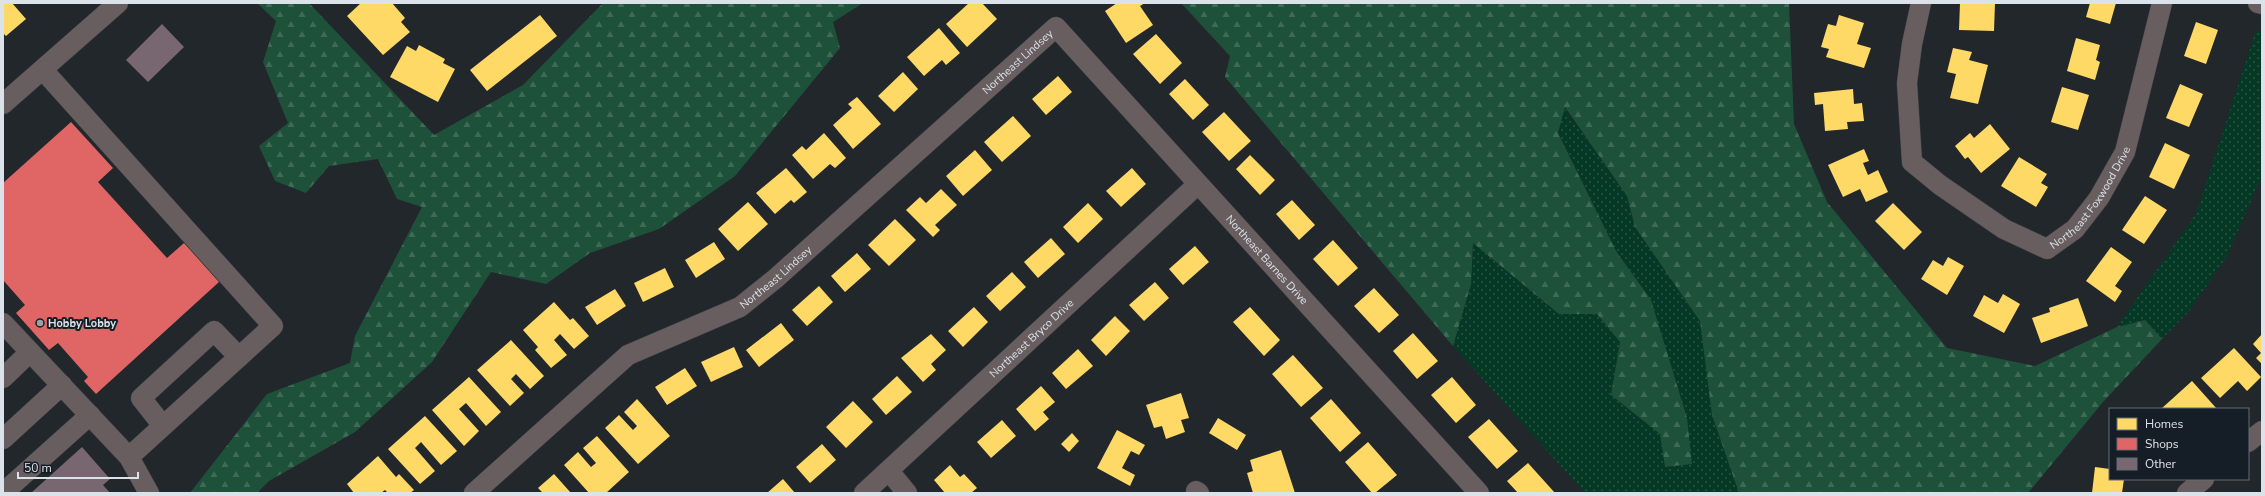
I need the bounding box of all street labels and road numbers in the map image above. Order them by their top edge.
street label: Northeast Lindsey [979,26,1056,97]
street label: Northeast Foxwood Drive [2047,145,2134,252]
street label: Northeast Barnes Drive [1223,212,1312,308]
street label: Northeast Lindsey [736,242,815,312]
street label: Northeast Bryco Drive [986,295,1077,381]

